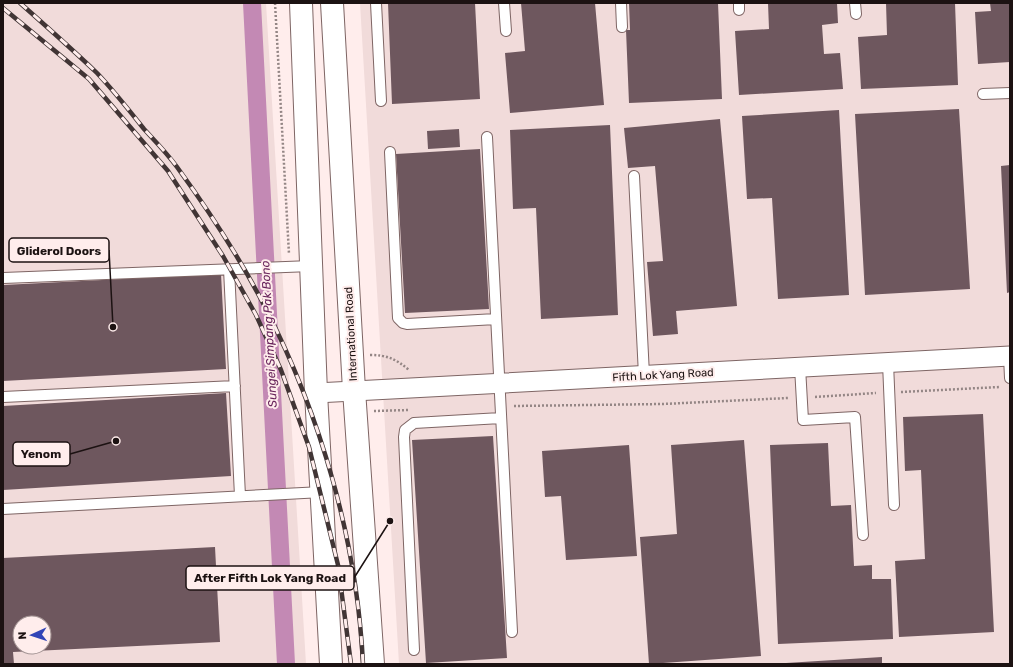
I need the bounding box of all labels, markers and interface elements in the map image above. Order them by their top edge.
callout: Gliderol Doors [9,238,109,262]
text: Gliderol Doors [17,244,101,258]
water label: Sungei Simpang Pak Bono [258,260,280,408]
street label: International Road [342,287,360,381]
street label: Fifth Lok Yang Road [612,366,714,384]
callout: Yenom [13,442,70,466]
text: Yenom [21,447,61,461]
callout: After Fifth Lok Yang Road [186,566,354,590]
text: After Fifth Lok Yang Road [194,571,346,585]
north arrow [12,615,52,655]
text: N [16,631,29,640]

